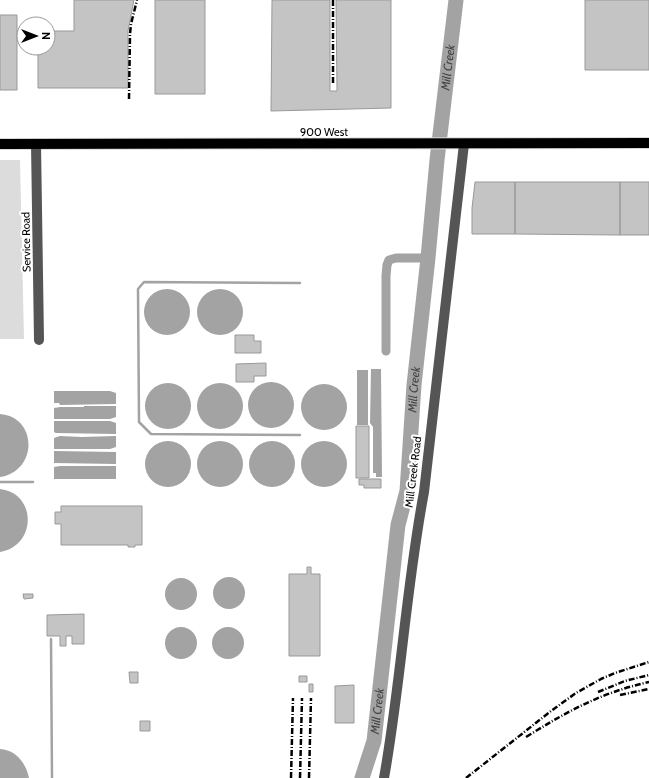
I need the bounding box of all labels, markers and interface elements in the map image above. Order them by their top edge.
north arrow [16,16,56,56]
text: N [39,32,53,40]
water label: Mill Creek [437,43,458,92]
street label: 900 West [300,125,348,139]
street label: Service Road [18,212,34,272]
water label: Mill Creek [404,365,423,414]
street label: Mill Creek Road [402,436,424,508]
water label: Mill Creek [367,686,387,736]

